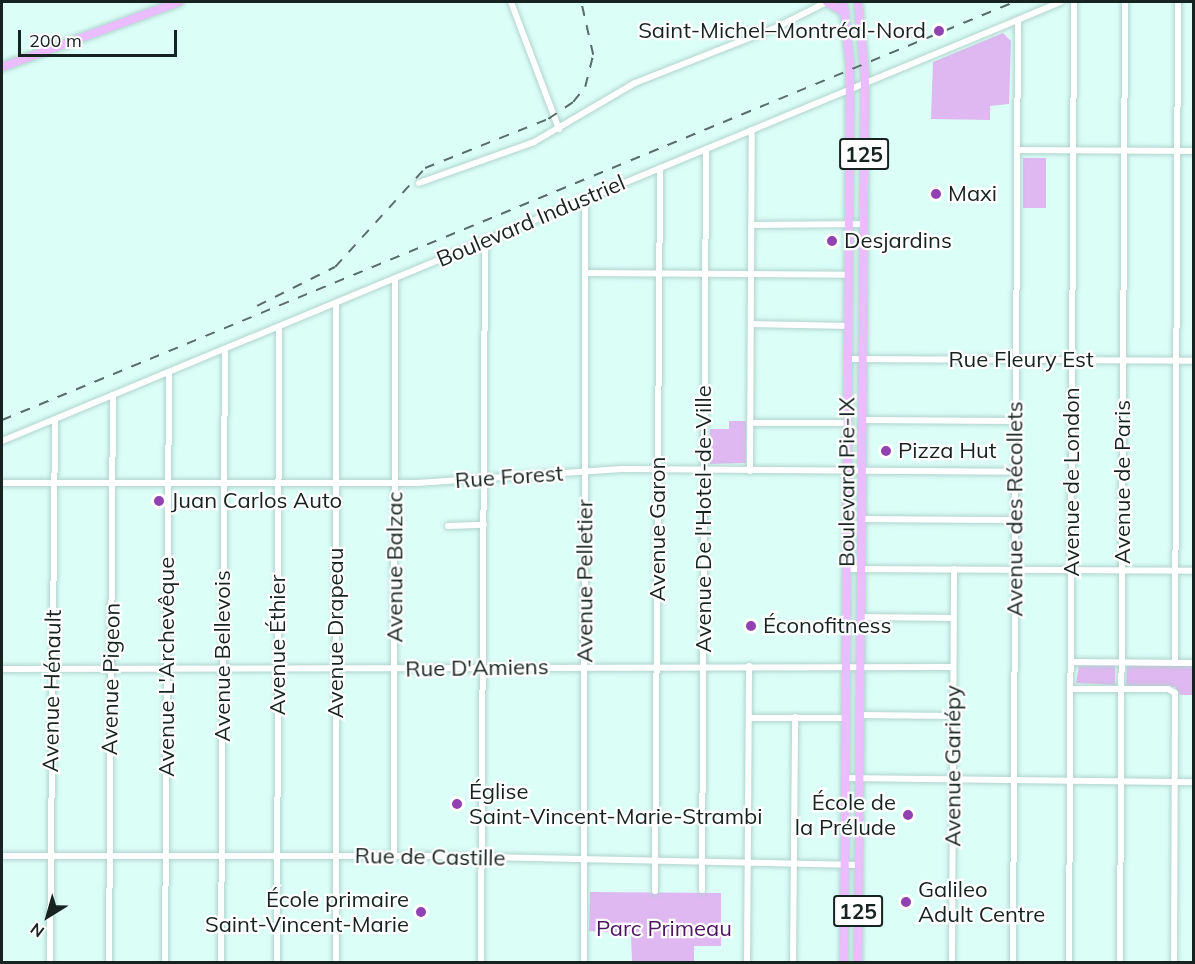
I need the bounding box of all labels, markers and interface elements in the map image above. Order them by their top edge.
scale bar [21,18,180,56]
place label: Saint-Michel–Montréal-Nord [638,18,926,44]
marker: Saint-Michel–Montréal-Nord [930,22,948,40]
text: 200 m [29,29,82,52]
road number: 125 [838,136,890,172]
street label: Boulevard Industriel [433,169,629,273]
place label: Maxi [948,181,997,207]
marker: Maxi [929,187,943,201]
place label: Desjardins [844,228,952,254]
marker: Desjardins [825,234,839,248]
street label: Rue Fleury Est [948,347,1094,373]
street label: Avenue De l'Hotel-de-Ville [691,385,717,653]
street label: Avenue de London [1059,387,1085,577]
street label: Boulevard Pie-IX [834,397,860,567]
street label: Avenue de Paris [1110,400,1136,564]
street label: Avenue des Récollets [1002,401,1028,617]
place label: Pizza Hut [898,438,996,464]
marker: Pizza Hut [879,444,893,458]
street label: Avenue Garon [645,457,671,601]
street label: Rue Forest [454,460,564,494]
place label: Juan Carlos Auto [171,488,342,514]
street label: Avenue Balzac [382,491,408,643]
marker: Juan Carlos Auto [152,494,166,508]
street label: Avenue Pelletier [572,499,598,663]
street label: Avenue Drapeau [323,548,349,718]
street label: Avenue L'Archevêque [154,557,180,777]
street label: Avenue Bellevois [210,570,236,742]
street label: Avenue Éthier [265,575,291,715]
street label: Avenue Pigeon [96,602,126,756]
street label: Avenue Hénault [37,609,67,773]
place label: Éconofitness [763,613,891,639]
marker: Éconofitness [744,619,758,633]
street label: Rue D'Amiens [405,654,549,682]
street label: Avenue Gariépy [940,685,966,847]
place label: Église Saint-Vincent-Marie-Strambi [469,778,762,830]
place label: École de la Prélude [795,789,896,840]
marker: Église Saint-Vincent-Marie-Strambi [450,797,464,811]
marker: École de la Prélude [901,808,915,822]
street label: Rue de Castille [354,842,506,872]
place label: Galileo Adult Centre [918,876,1045,927]
north arrow [18,886,78,946]
place label: École primaire Saint-Vincent-Marie [205,886,409,938]
road number: 125 [832,893,884,929]
marker: Galileo Adult Centre [899,895,913,909]
marker: École primaire Saint-Vincent-Marie [414,905,428,919]
park label: Parc Primeau [596,916,732,942]
text: N [26,919,48,942]

